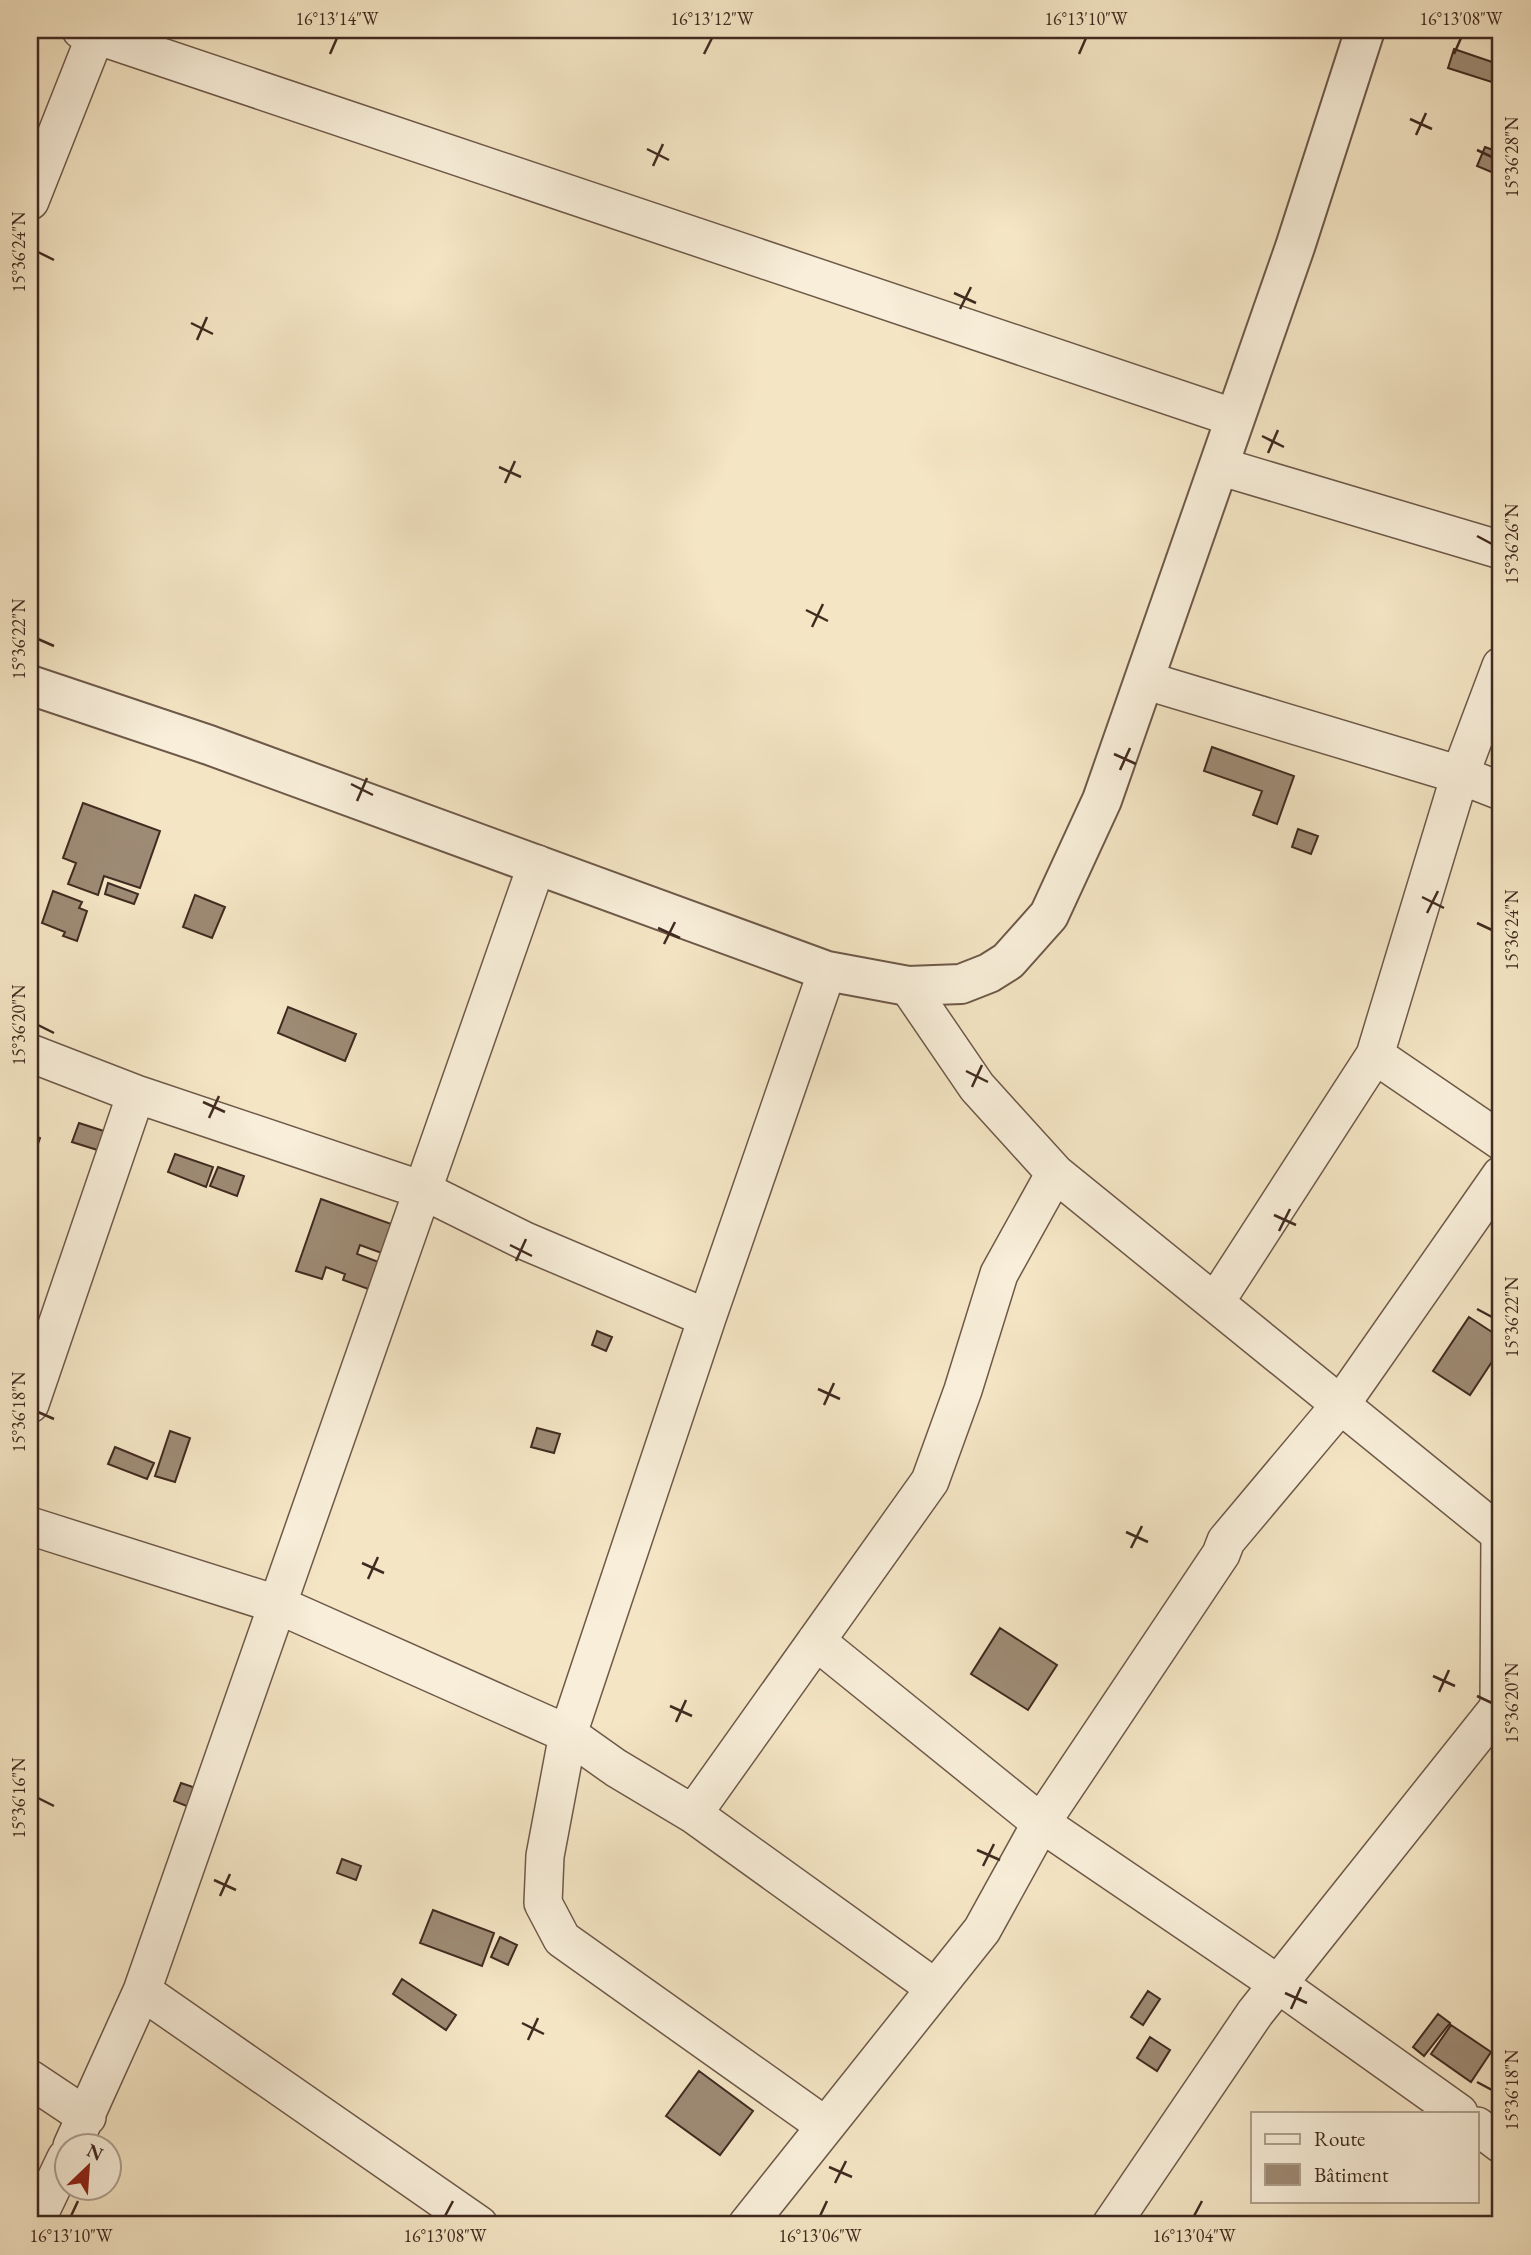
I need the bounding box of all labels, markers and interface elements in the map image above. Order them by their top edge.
text: 16°13'14"W [295,7,379,30]
text: 16°13'12"W [670,7,754,30]
text: 16°13'10"W [1044,7,1128,30]
text: 16°13'08"W [1419,7,1503,30]
text: 15°36'28"N [1500,116,1523,197]
text: 15°36'24"N [7,211,30,292]
text: 15°36'26"N [1500,503,1523,584]
text: 15°36'22"N [7,598,30,679]
text: 15°36'24"N [1500,889,1523,970]
text: 15°36'20"N [7,984,30,1065]
text: 15°36'22"N [1500,1276,1523,1357]
text: 15°36'18"N [7,1371,30,1452]
text: 15°36'20"N [1500,1662,1523,1743]
text: 15°36'16"N [7,1757,30,1838]
text: 15°36'18"N [1500,2049,1523,2130]
legend [1251,2112,1478,2202]
text: Route [1314,2125,1365,2152]
north arrow [52,2132,122,2202]
text: N [83,2137,108,2167]
text: Bâtiment [1314,2161,1389,2188]
text: 16°13'10"W [29,2224,113,2247]
text: 16°13'08"W [403,2224,487,2247]
text: 16°13'06"W [778,2224,862,2247]
text: 16°13'04"W [1152,2224,1236,2247]

